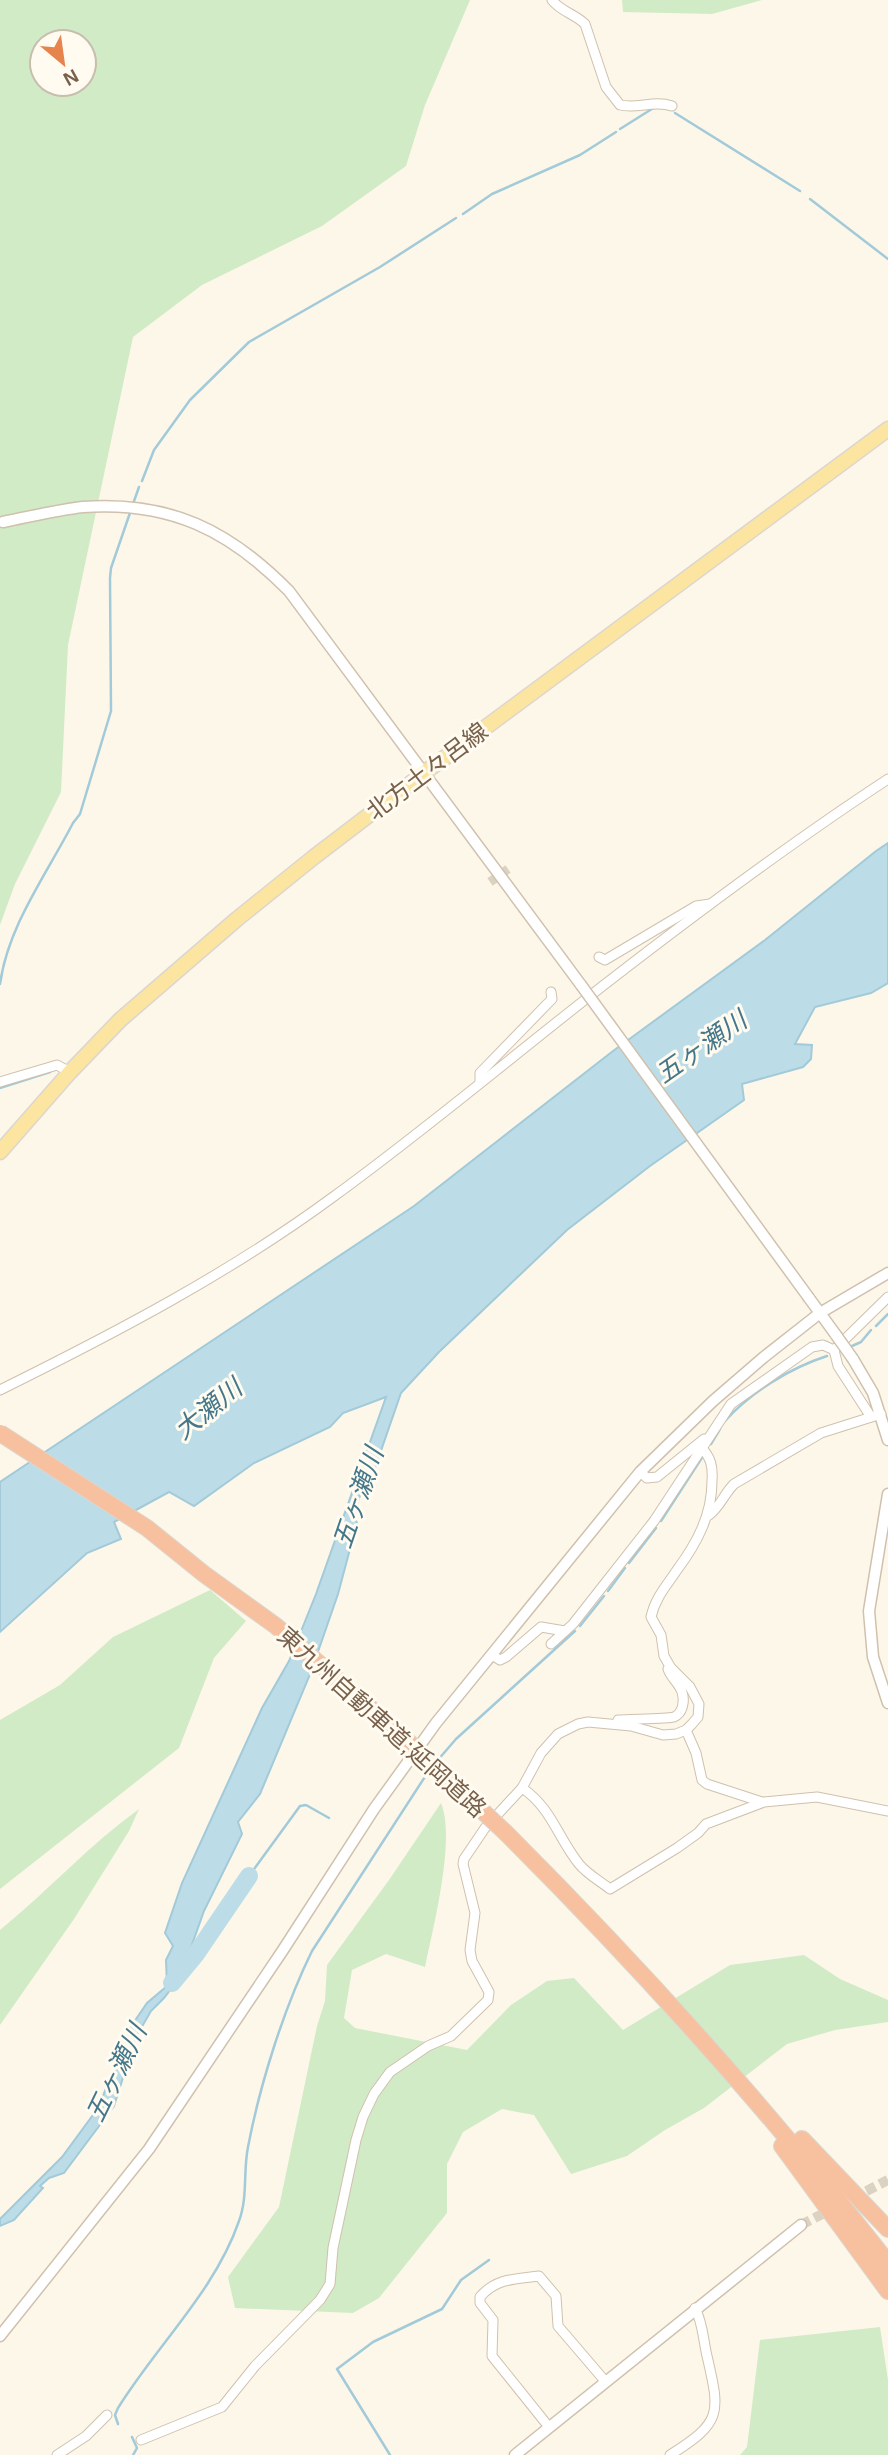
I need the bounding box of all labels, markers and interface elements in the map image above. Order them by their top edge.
north arrow [28,28,98,98]
text: N [60,65,82,90]
street label: 北方土々呂線 [361,717,493,825]
water label: 五ヶ瀬川 [650,1003,755,1089]
water label: 大瀬川 [168,1371,250,1445]
water label: 五ヶ瀬川 [327,1441,390,1552]
street label: 東九州自動車道;延岡道路 [272,1621,492,1823]
water label: 五ヶ瀬川 [80,2017,154,2126]

